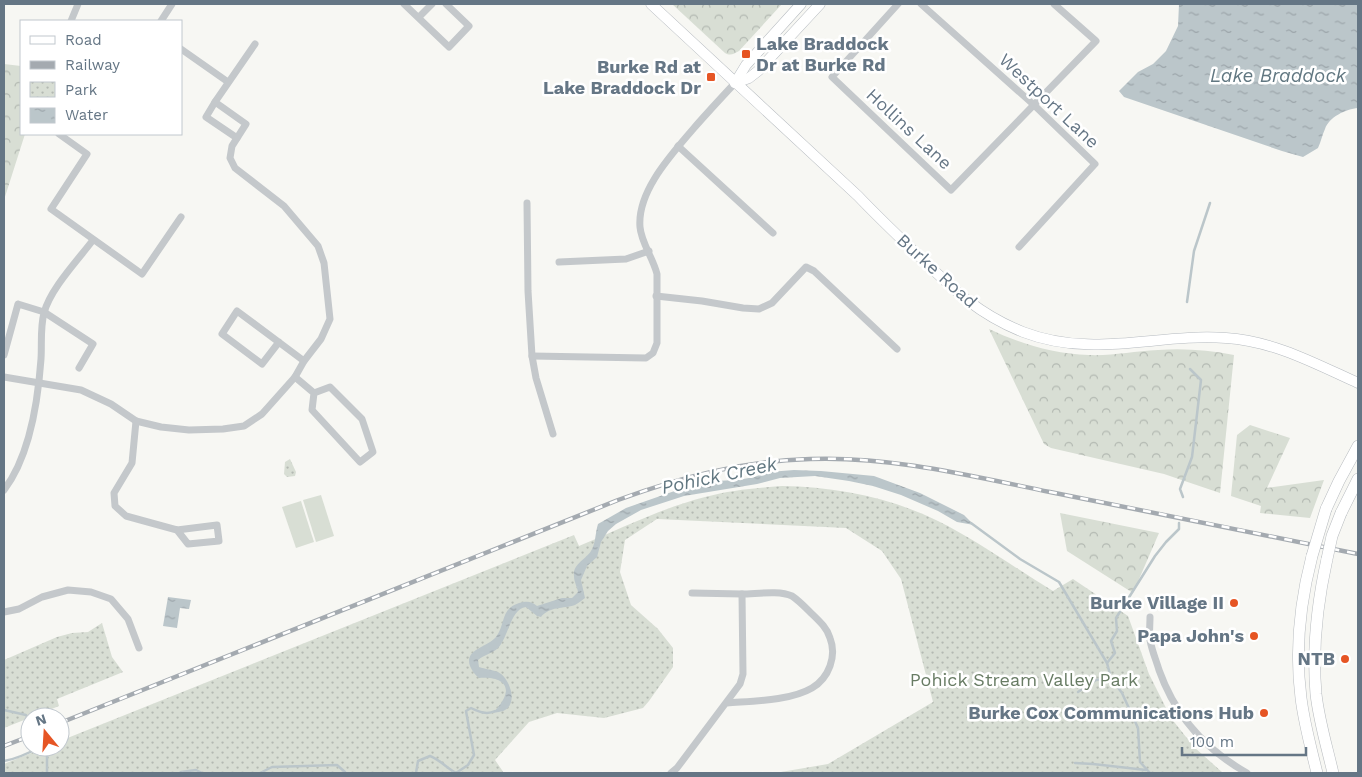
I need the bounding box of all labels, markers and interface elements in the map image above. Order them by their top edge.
legend [20,20,182,135]
text: Road [65,31,102,49]
place label: Lake Braddock Dr at Burke Rd [756,33,889,75]
marker: Lake Braddock Dr at Burke Rd [740,48,752,60]
street label: Westport Lane [995,49,1104,152]
text: Railway [65,56,120,74]
place label: Burke Rd at Lake Braddock Dr [543,56,701,98]
water label: Lake Braddock [1210,64,1347,87]
marker: Burke Rd at Lake Braddock Dr [705,71,717,83]
text: Park [65,81,98,99]
street label: Hollins Lane [862,84,956,173]
text: Water [65,106,108,124]
street label: Burke Road [893,229,982,312]
water label: Pohick Creek [659,452,780,499]
place label: Burke Village II [1090,592,1224,613]
marker: Burke Village II [1228,597,1240,609]
place label: Papa John's [1137,625,1244,646]
marker: Papa John's [1248,630,1260,642]
place label: NTB [1298,648,1335,669]
marker: NTB [1339,653,1351,665]
park label: Pohick Stream Valley Park [910,669,1138,690]
place label: Burke Cox Communications Hub [968,702,1254,723]
north arrow [20,707,70,757]
marker: Burke Cox Communications Hub [1258,707,1270,719]
text: N [34,710,48,729]
scale bar [1182,724,1306,756]
text: 100 m [1190,733,1234,751]

